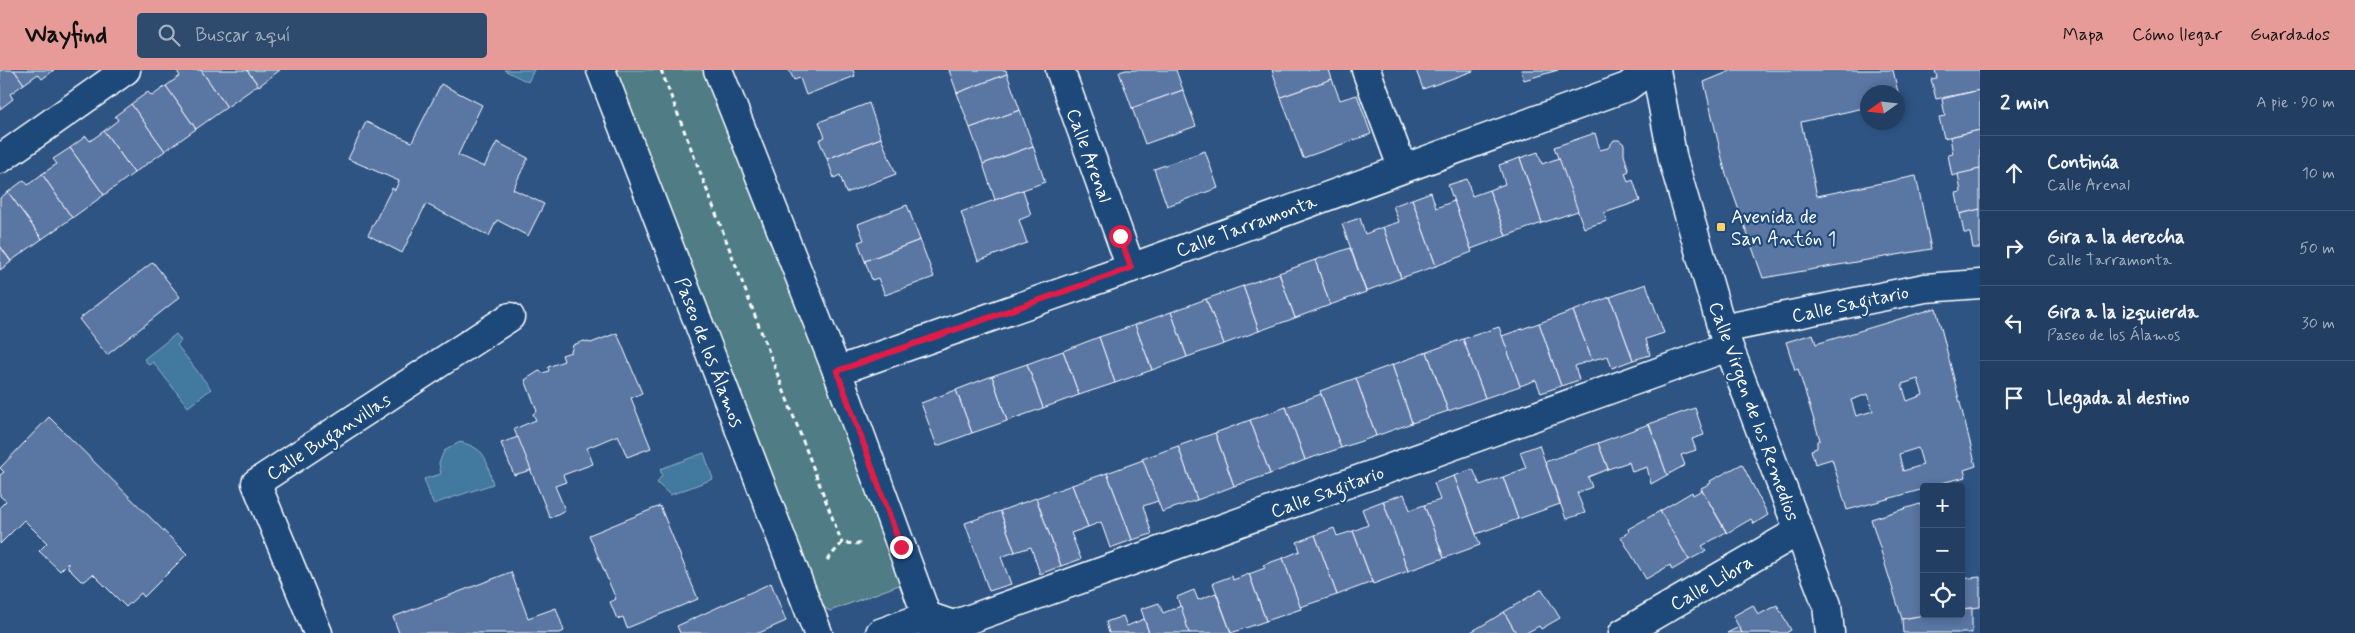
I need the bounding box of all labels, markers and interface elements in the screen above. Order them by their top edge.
search box [137,13,487,58]
text: Wayfind [25,20,107,51]
icon: search [155,21,183,49]
text: Buscar aquí [195,23,291,48]
text: Mapa [2063,23,2104,47]
text: Cómo llegar [2132,23,2222,47]
text: Guardados [2250,23,2330,47]
north arrow [1860,85,1905,130]
text: 2 min [2000,89,2049,117]
text: A pie · 90 m [2256,92,2335,113]
street label: Calle Arenal [1060,105,1117,206]
text: Continúa [2047,150,2119,175]
icon: ahead [2000,159,2028,187]
text: 10 m [2302,163,2335,184]
text: Calle Arenal [2047,175,2130,196]
street label: Calle Tarramonta [1173,189,1321,264]
place label: Avenida de San Antón 1 [1731,205,1836,252]
marker: Avenida de San Antón 1 [1715,221,1727,233]
route start [1109,225,1132,248]
text: Gira a la derecha [2047,225,2185,250]
icon: right [2000,234,2028,262]
text: 50 m [2299,238,2335,259]
text: Calle Tarramonta [2047,250,2172,271]
street label: Paseo de los Álamos [669,274,750,431]
street label: Calle Sagitario [1790,280,1912,332]
street label: Calle Virgen de los Remedios [1700,298,1805,525]
text: Gira a la izquierda [2047,300,2198,325]
icon: left [2000,309,2028,337]
text: 30 m [2302,313,2335,334]
text: Paseo de los Álamos [2047,325,2180,346]
icon: arrive [2000,384,2028,412]
text: Llegada al destino [2047,386,2189,411]
street label: Calle Buganvillas [262,387,398,489]
street label: Calle Sagitario [1267,460,1389,527]
map controls [1920,483,1965,618]
button: + [1920,483,1965,528]
button: − [1920,528,1965,573]
route end [890,536,913,559]
street label: Calle Libra [1666,549,1758,617]
button: locate [1920,573,1965,618]

